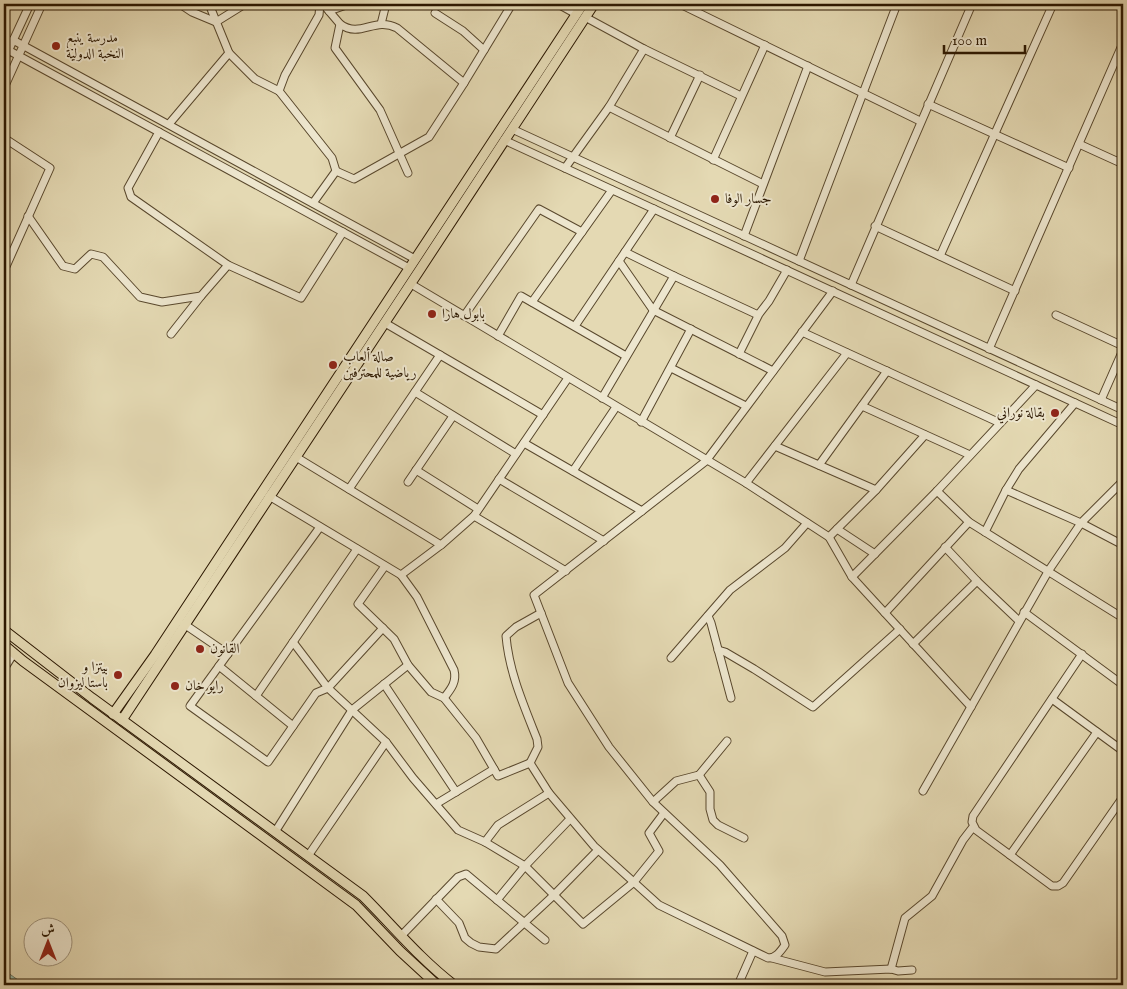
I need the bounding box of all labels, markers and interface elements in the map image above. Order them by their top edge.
scale bar [944,22,1026,54]
place label: مدرسة ينبع النخبة الدولية [66,29,124,63]
text: 100 m [952,31,988,50]
marker: مدرسة ينبع النخبة الدولية [50,40,62,52]
place label: جسار الوفا [725,190,772,208]
marker: جسار الوفا [709,193,721,205]
place label: بابول هارا [442,305,485,323]
marker: بابول هارا [426,308,438,320]
place label: صالة ألعاب رياضية للمحترفين [343,346,417,382]
marker: صالة ألعاب رياضية للمحترفين [327,359,339,371]
place label: بقالة نوراني [997,404,1045,424]
marker: بقالة نوراني [1049,407,1061,419]
place label: القانون [210,640,239,658]
marker: القانون [194,643,206,655]
place label: بيتزا و باستا ليزوان [58,658,108,692]
marker: بيتزا و باستا ليزوان [112,669,124,681]
place label: رايو خان [185,677,224,695]
marker: رايو خان [169,680,181,692]
north arrow [22,916,72,966]
text: ش [41,921,55,939]

